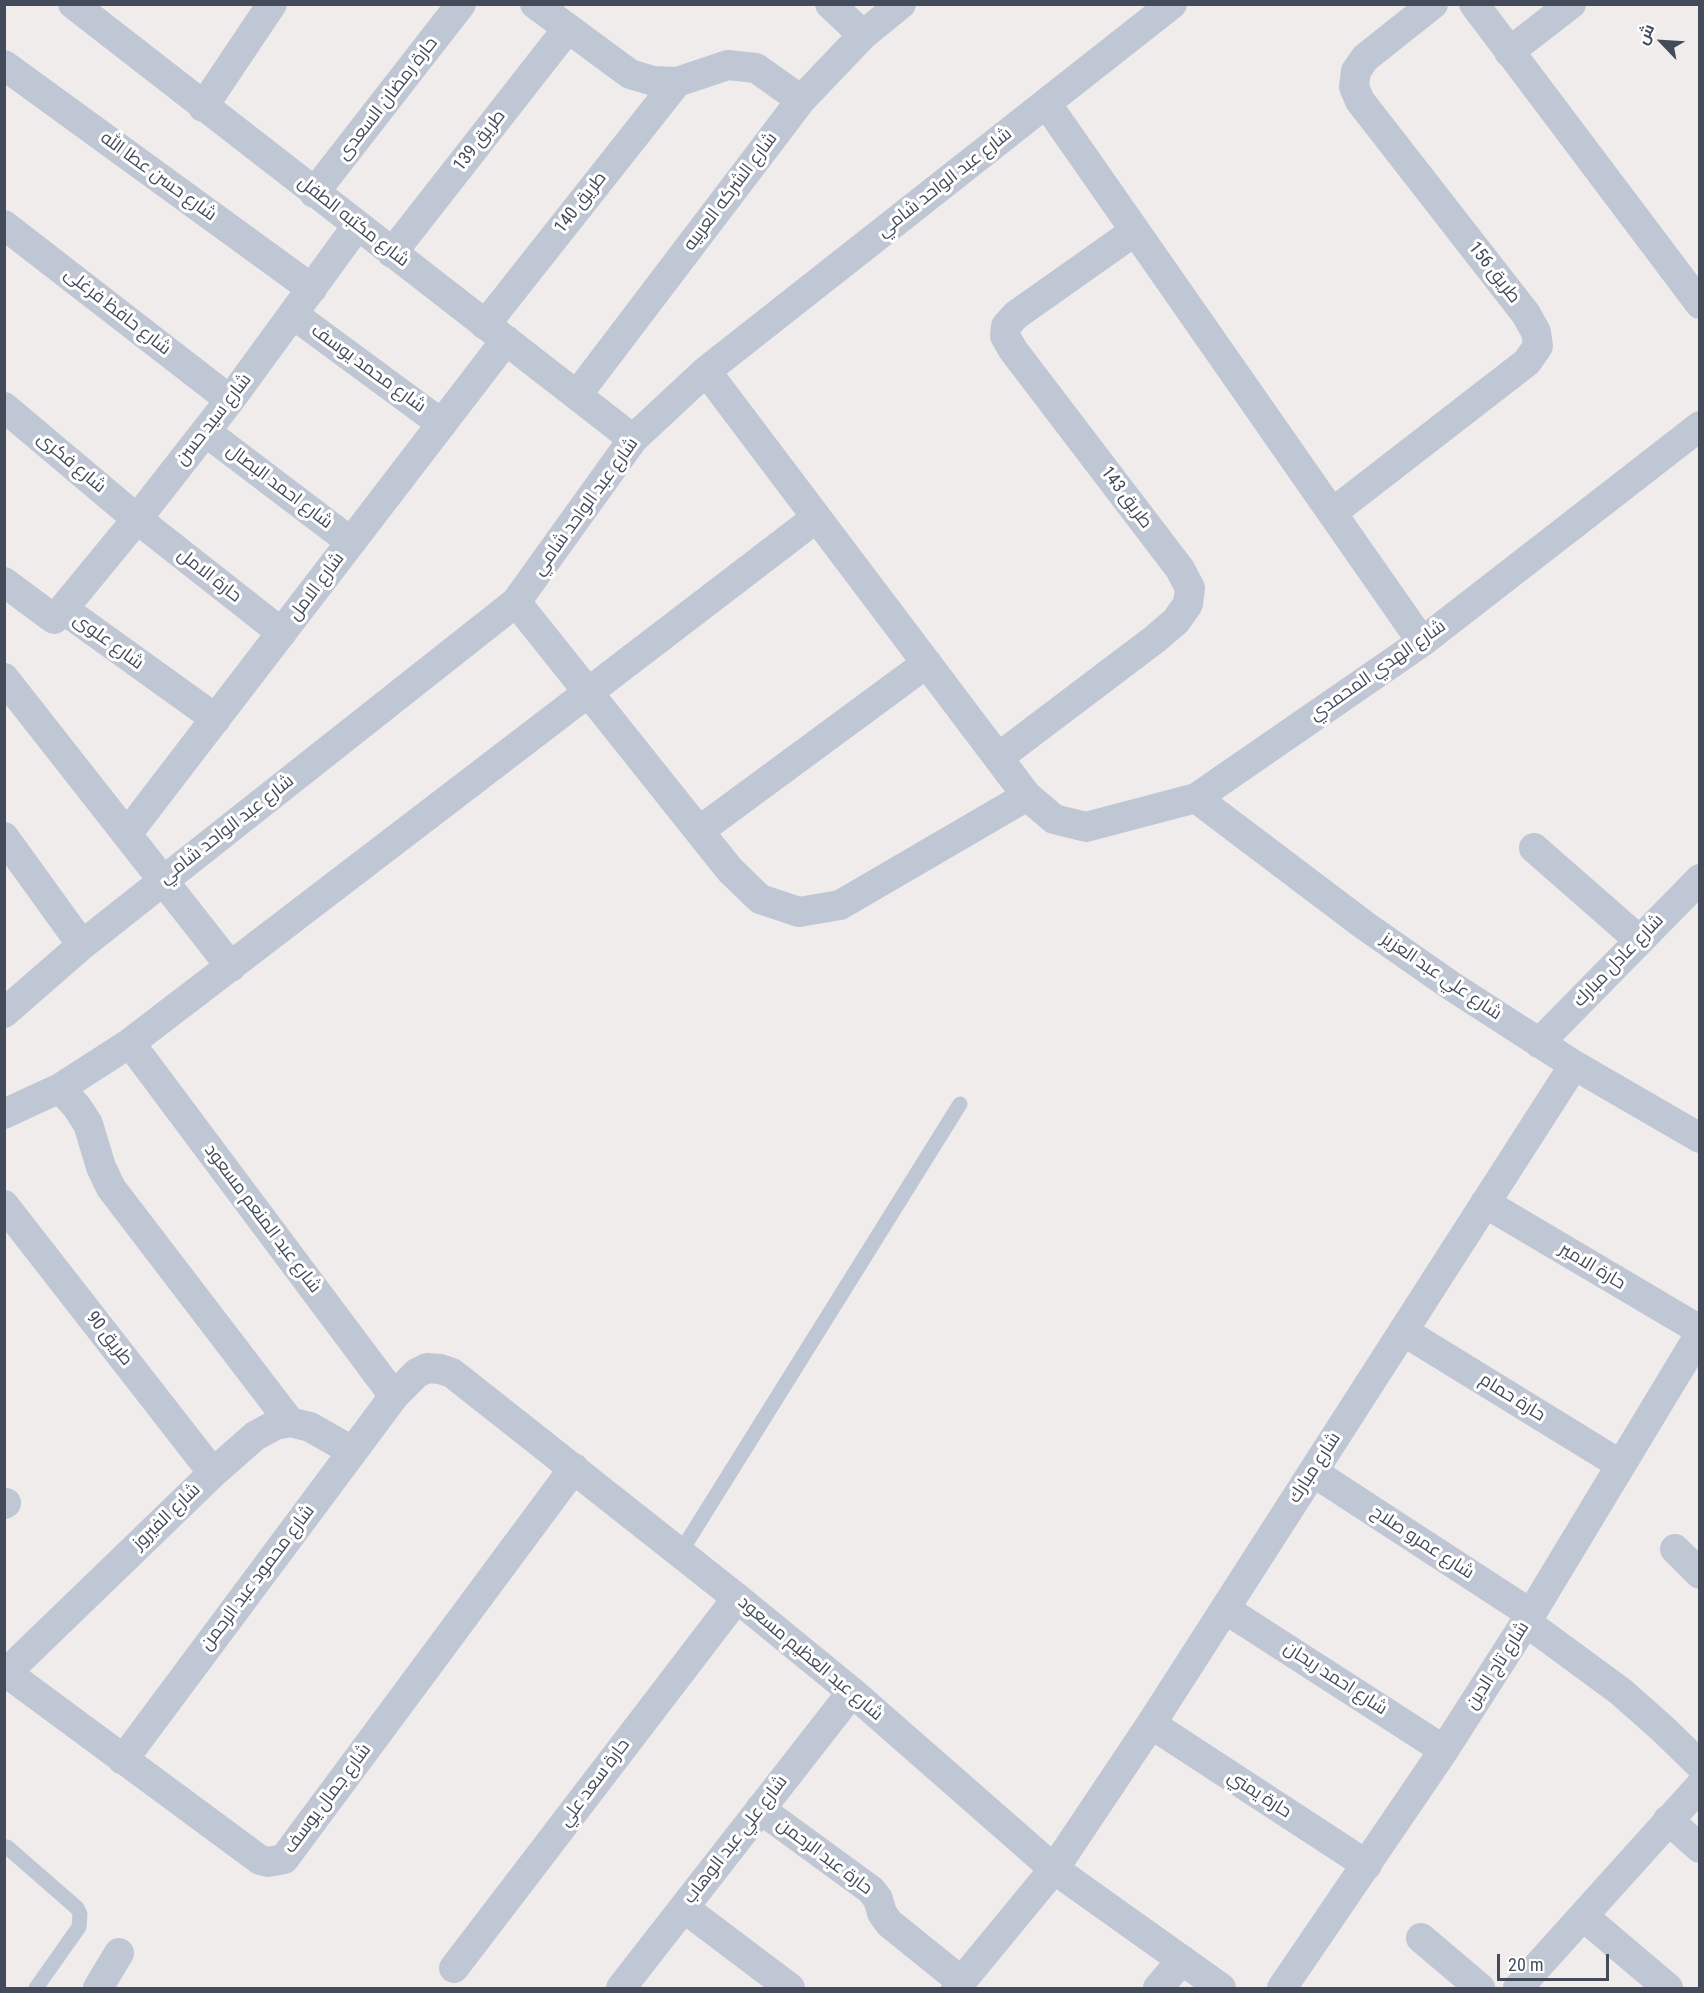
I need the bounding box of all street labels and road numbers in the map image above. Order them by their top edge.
street label: حارة رمضان السعدى [333,33,443,165]
street label: طريق 139 [449,106,511,176]
street label: شارع عبد الواحد شامي [873,124,1017,242]
street label: شارع حسن عطا الله [96,128,220,226]
street label: شارع الشركه العربيه [680,129,782,255]
street label: طريق 140 [550,168,612,238]
street label: شارع مكتبه الطفل [293,172,413,272]
street label: طريق 156 [1463,238,1525,308]
street label: شارع حافظ فرغلى [59,264,175,360]
street label: شارع محمد يوسف [306,320,430,418]
street label: شارع سيد حسن [171,370,257,470]
street label: شارع فكرى [32,428,110,498]
street label: شارع عبد الواحد شامي [529,434,643,580]
street label: شارع احمد البصال [222,440,336,534]
street label: طريق 143 [1096,463,1156,533]
street label: حارة الامل [173,544,245,608]
street label: شارع الامل [284,549,350,625]
street label: شارع علوى [69,609,147,675]
street label: شارع الهدي المحمدي [1306,616,1450,726]
street label: شارع عبد الواحد شامي [155,771,299,889]
street label: شارع عادل مبارك [1569,910,1669,1012]
street label: شارع علي عبد العزيز [1377,929,1505,1025]
street label: شارع عبد المنعم مسعود [199,1140,325,1298]
street label: حارة الامير [1555,1239,1629,1295]
street label: طريق 90 [81,1308,137,1370]
street label: حارة حمام [1475,1369,1549,1427]
street label: شارع مبارك [1284,1429,1346,1507]
street label: شارع الفيروز [129,1480,205,1554]
street label: شارع محمود عبد الرحمن [196,1501,320,1655]
street label: شارع عمرو صلاح [1366,1502,1478,1584]
street label: شارع عبد العظيم مسعود [733,1592,887,1726]
street label: شارع تاج الدين [1462,1618,1534,1714]
street label: شارع احمد ريحان [1279,1638,1391,1720]
street label: حارة سعد علي [555,1735,635,1831]
street label: شارع جمال يوسف [280,1740,376,1858]
street label: حارة يمني [1223,1766,1295,1824]
street label: شارع علي عبد الوهاب [679,1772,793,1908]
street label: حارة عبد الرحمن [772,1814,876,1900]

